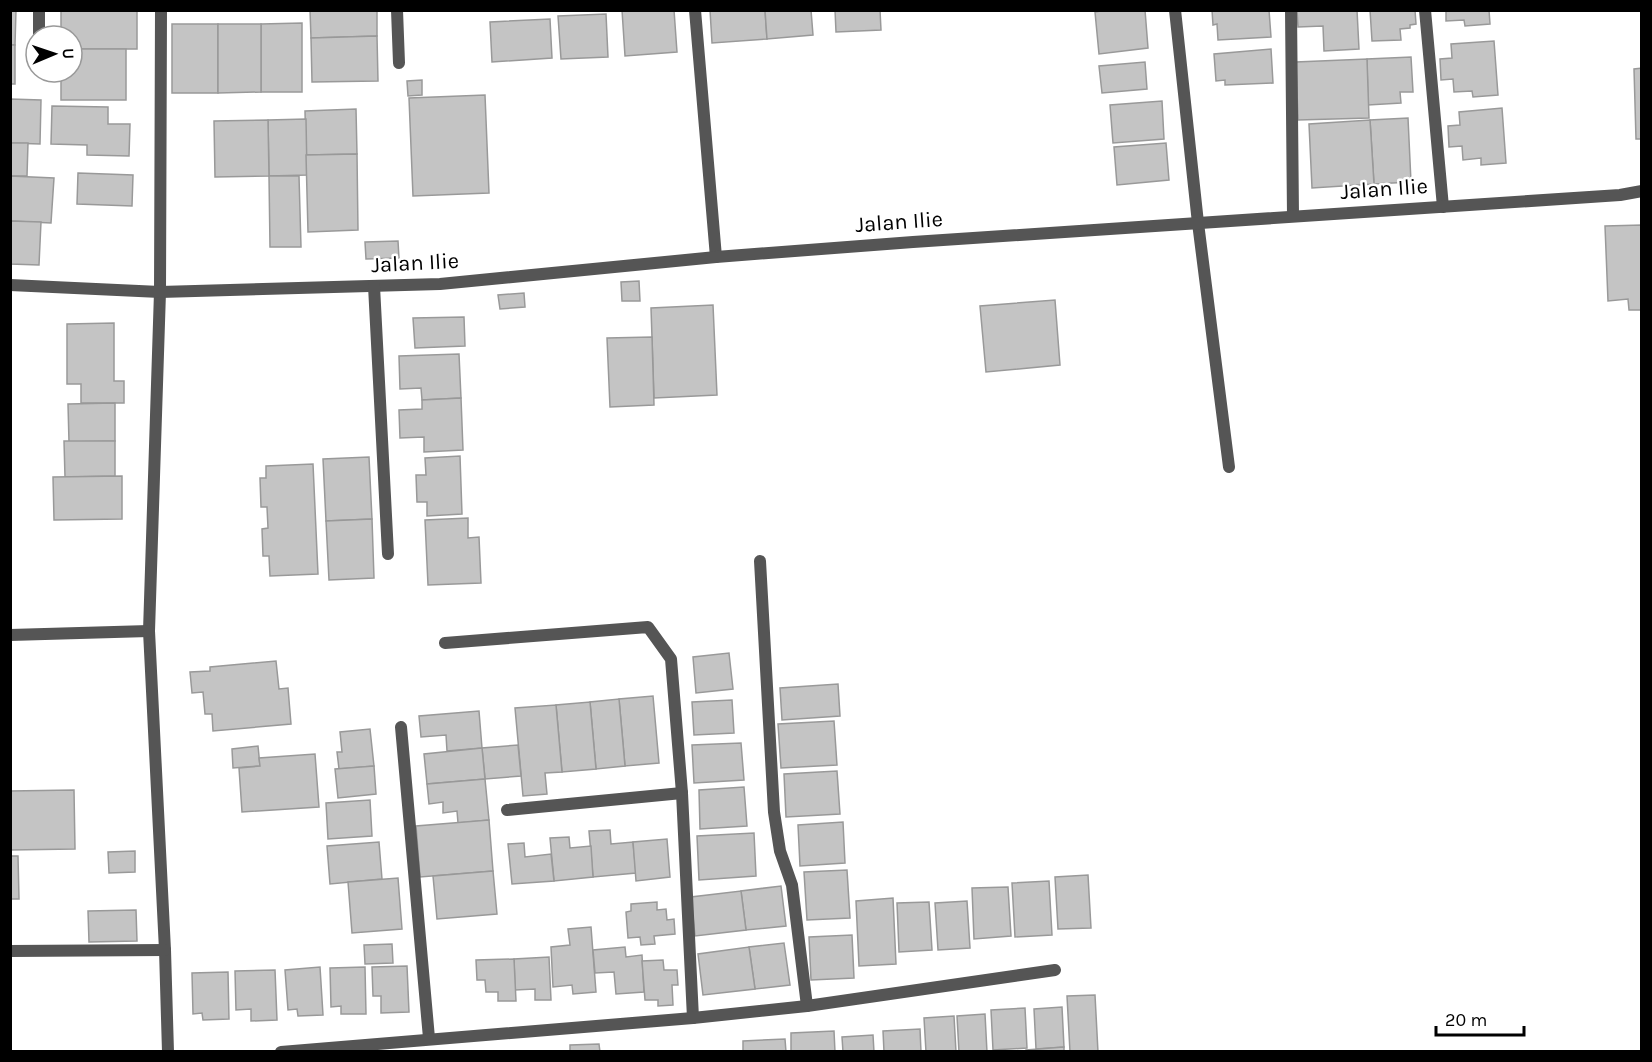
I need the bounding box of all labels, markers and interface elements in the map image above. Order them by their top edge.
north arrow [24,24,84,84]
text: U [59,48,78,59]
street label: Jalan Ilie [1339,173,1429,205]
street label: Jalan Ilie [854,206,944,238]
street label: Jalan Ilie [370,248,460,278]
scale bar [1436,999,1524,1037]
text: 20 m [1445,1009,1487,1031]

